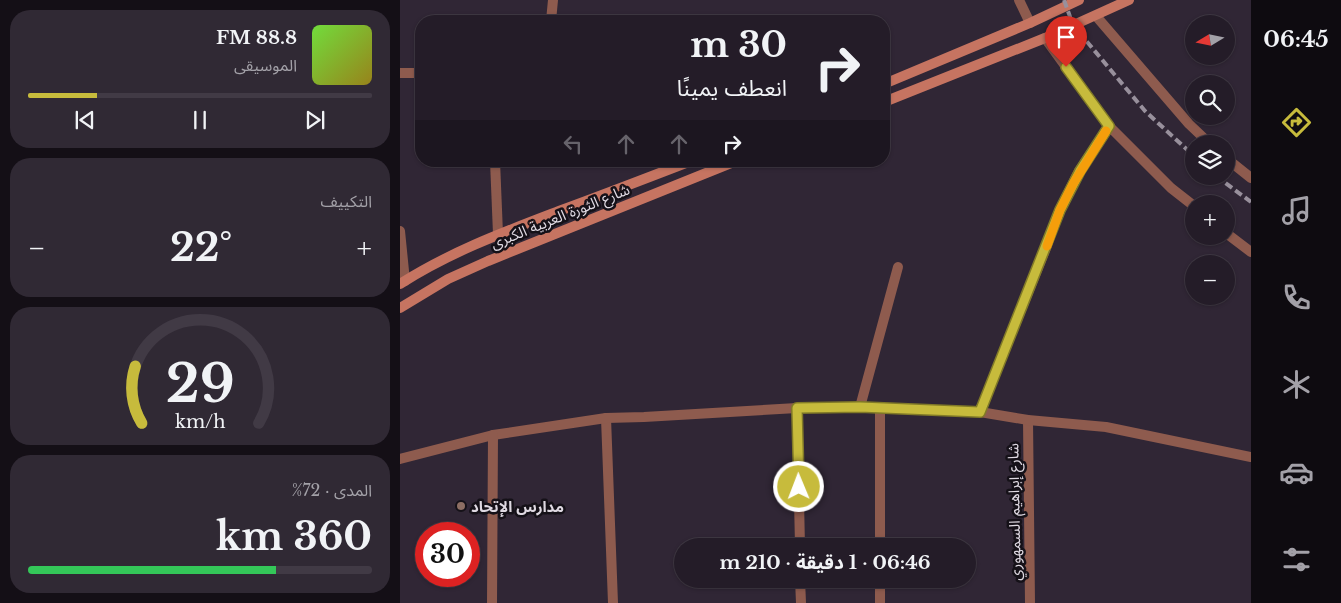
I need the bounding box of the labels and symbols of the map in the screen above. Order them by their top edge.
north arrow [1185,15,1235,65]
pin [1045,16,1087,67]
street label: شارع الثورة العربية الكبرى [488,179,634,255]
street label: شارع إبراهيم السمهوري [1003,443,1028,581]
position arrow [772,460,824,512]
place label: مدارس الإتحاد [471,497,564,517]
marker: مدارس الإتحاد [455,500,467,512]
speed limit sign: 30 [415,522,480,587]

